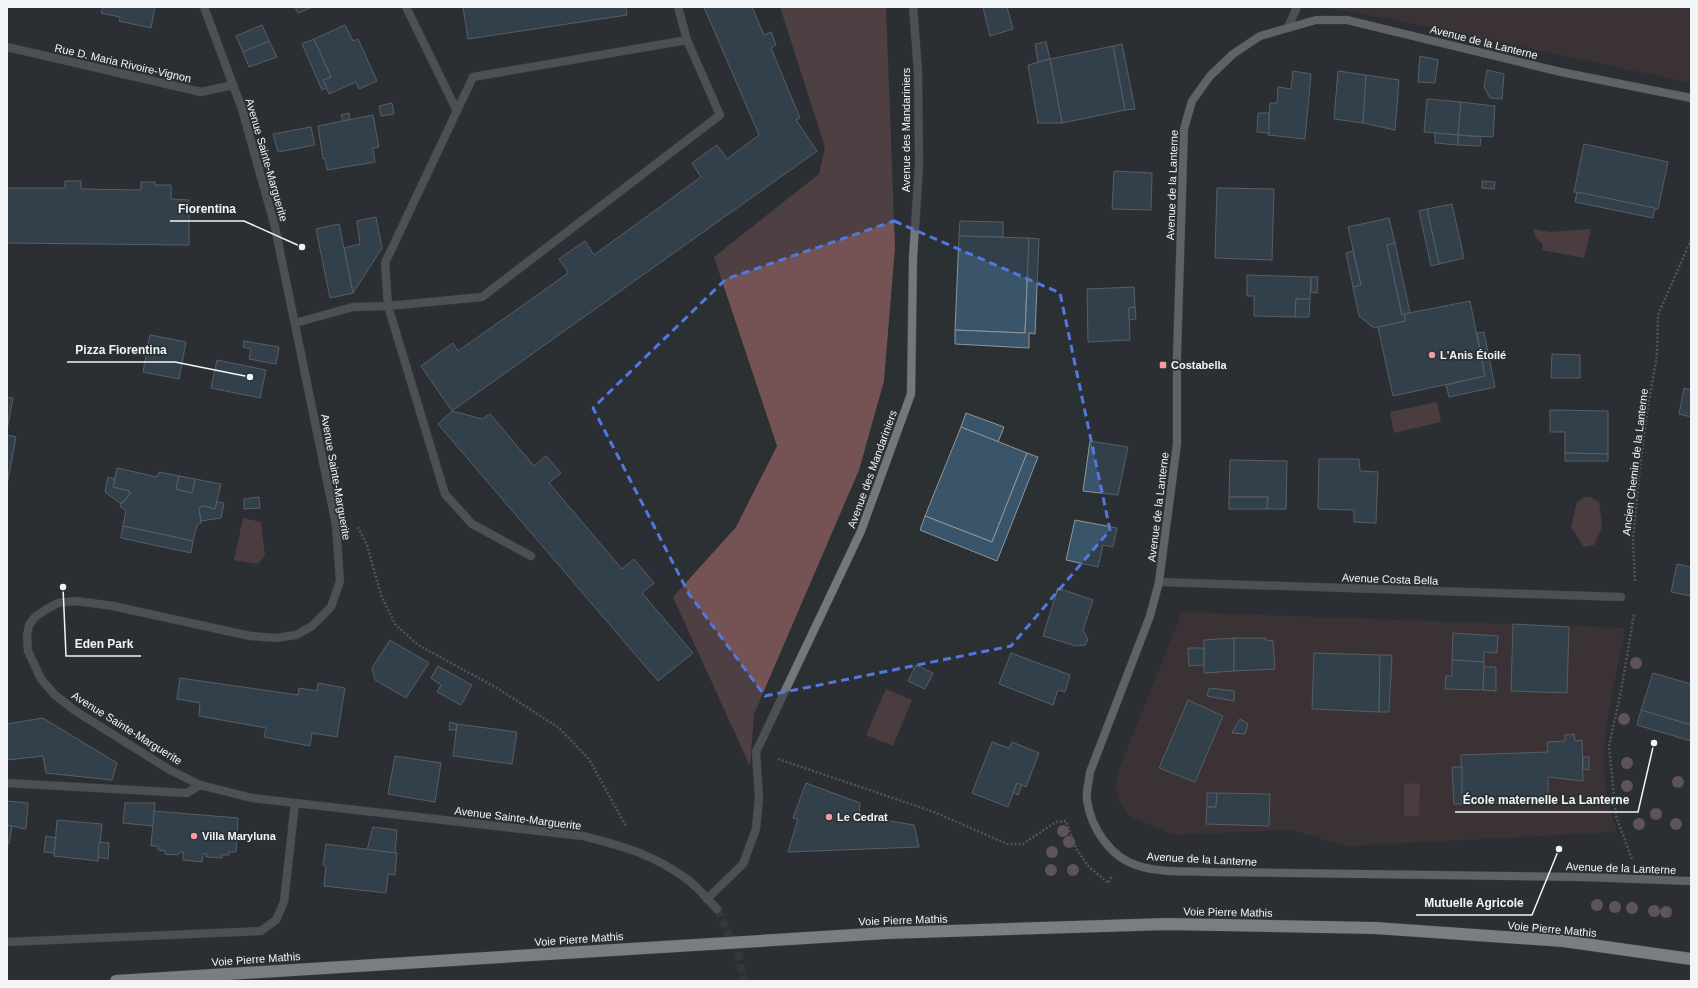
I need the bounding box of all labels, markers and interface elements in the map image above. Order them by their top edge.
street label: Avenue de la Lanterne [1429,23,1539,61]
street label: Rue D. Maria Rivoire-Vignon [54,41,192,85]
street label: Avenue des Mandariniers [900,67,912,192]
street label: Avenue Sainte-Marguerite [244,97,290,223]
street label: Avenue de la Lanterne [1164,130,1180,240]
callout: Fiorentina [170,197,244,221]
text: Fiorentina [178,202,236,216]
callout: Pizza Fiorentina [67,338,175,362]
text: Pizza Fiorentina [75,343,167,357]
place label: L'Anis Étoilé [1440,349,1506,361]
marker: L'Anis Étoilé [1427,350,1437,360]
place label: Costabella [1171,359,1228,371]
marker: Costabella [1158,360,1168,370]
street label: Ancien Chemin de la Lanterne [1620,388,1650,536]
street label: Avenue des Mandariniers [845,408,899,530]
street label: Avenue Sainte-Marguerite [319,413,353,541]
street label: Avenue de la Lanterne [1145,451,1171,563]
street label: Avenue Costa Bella [1342,571,1439,587]
callout: Eden Park [66,632,141,656]
text: Eden Park [75,637,134,651]
street label: Avenue Sainte-Marguerite [70,689,184,767]
callout: École maternelle La Lanterne [1455,788,1638,812]
text: École maternelle La Lanterne [1463,792,1630,807]
street label: Avenue Sainte-Marguerite [454,804,582,832]
place label: Le Cedrat [837,811,888,823]
marker: Le Cedrat [824,812,834,822]
place label: Villa Maryluna [202,830,277,842]
marker: Villa Maryluna [189,831,199,841]
street label: Avenue de la Lanterne [1147,850,1257,868]
street label: Avenue de la Lanterne [1566,860,1676,876]
callout: Mutuelle Agricole [1416,891,1532,915]
text: Mutuelle Agricole [1424,896,1524,910]
street label: Voie Pierre Mathis [1183,905,1273,919]
street label: Voie Pierre Mathis [858,912,948,928]
street label: Voie Pierre Mathis [1507,919,1597,939]
street label: Voie Pierre Mathis [534,930,624,948]
street label: Voie Pierre Mathis [211,950,301,968]

